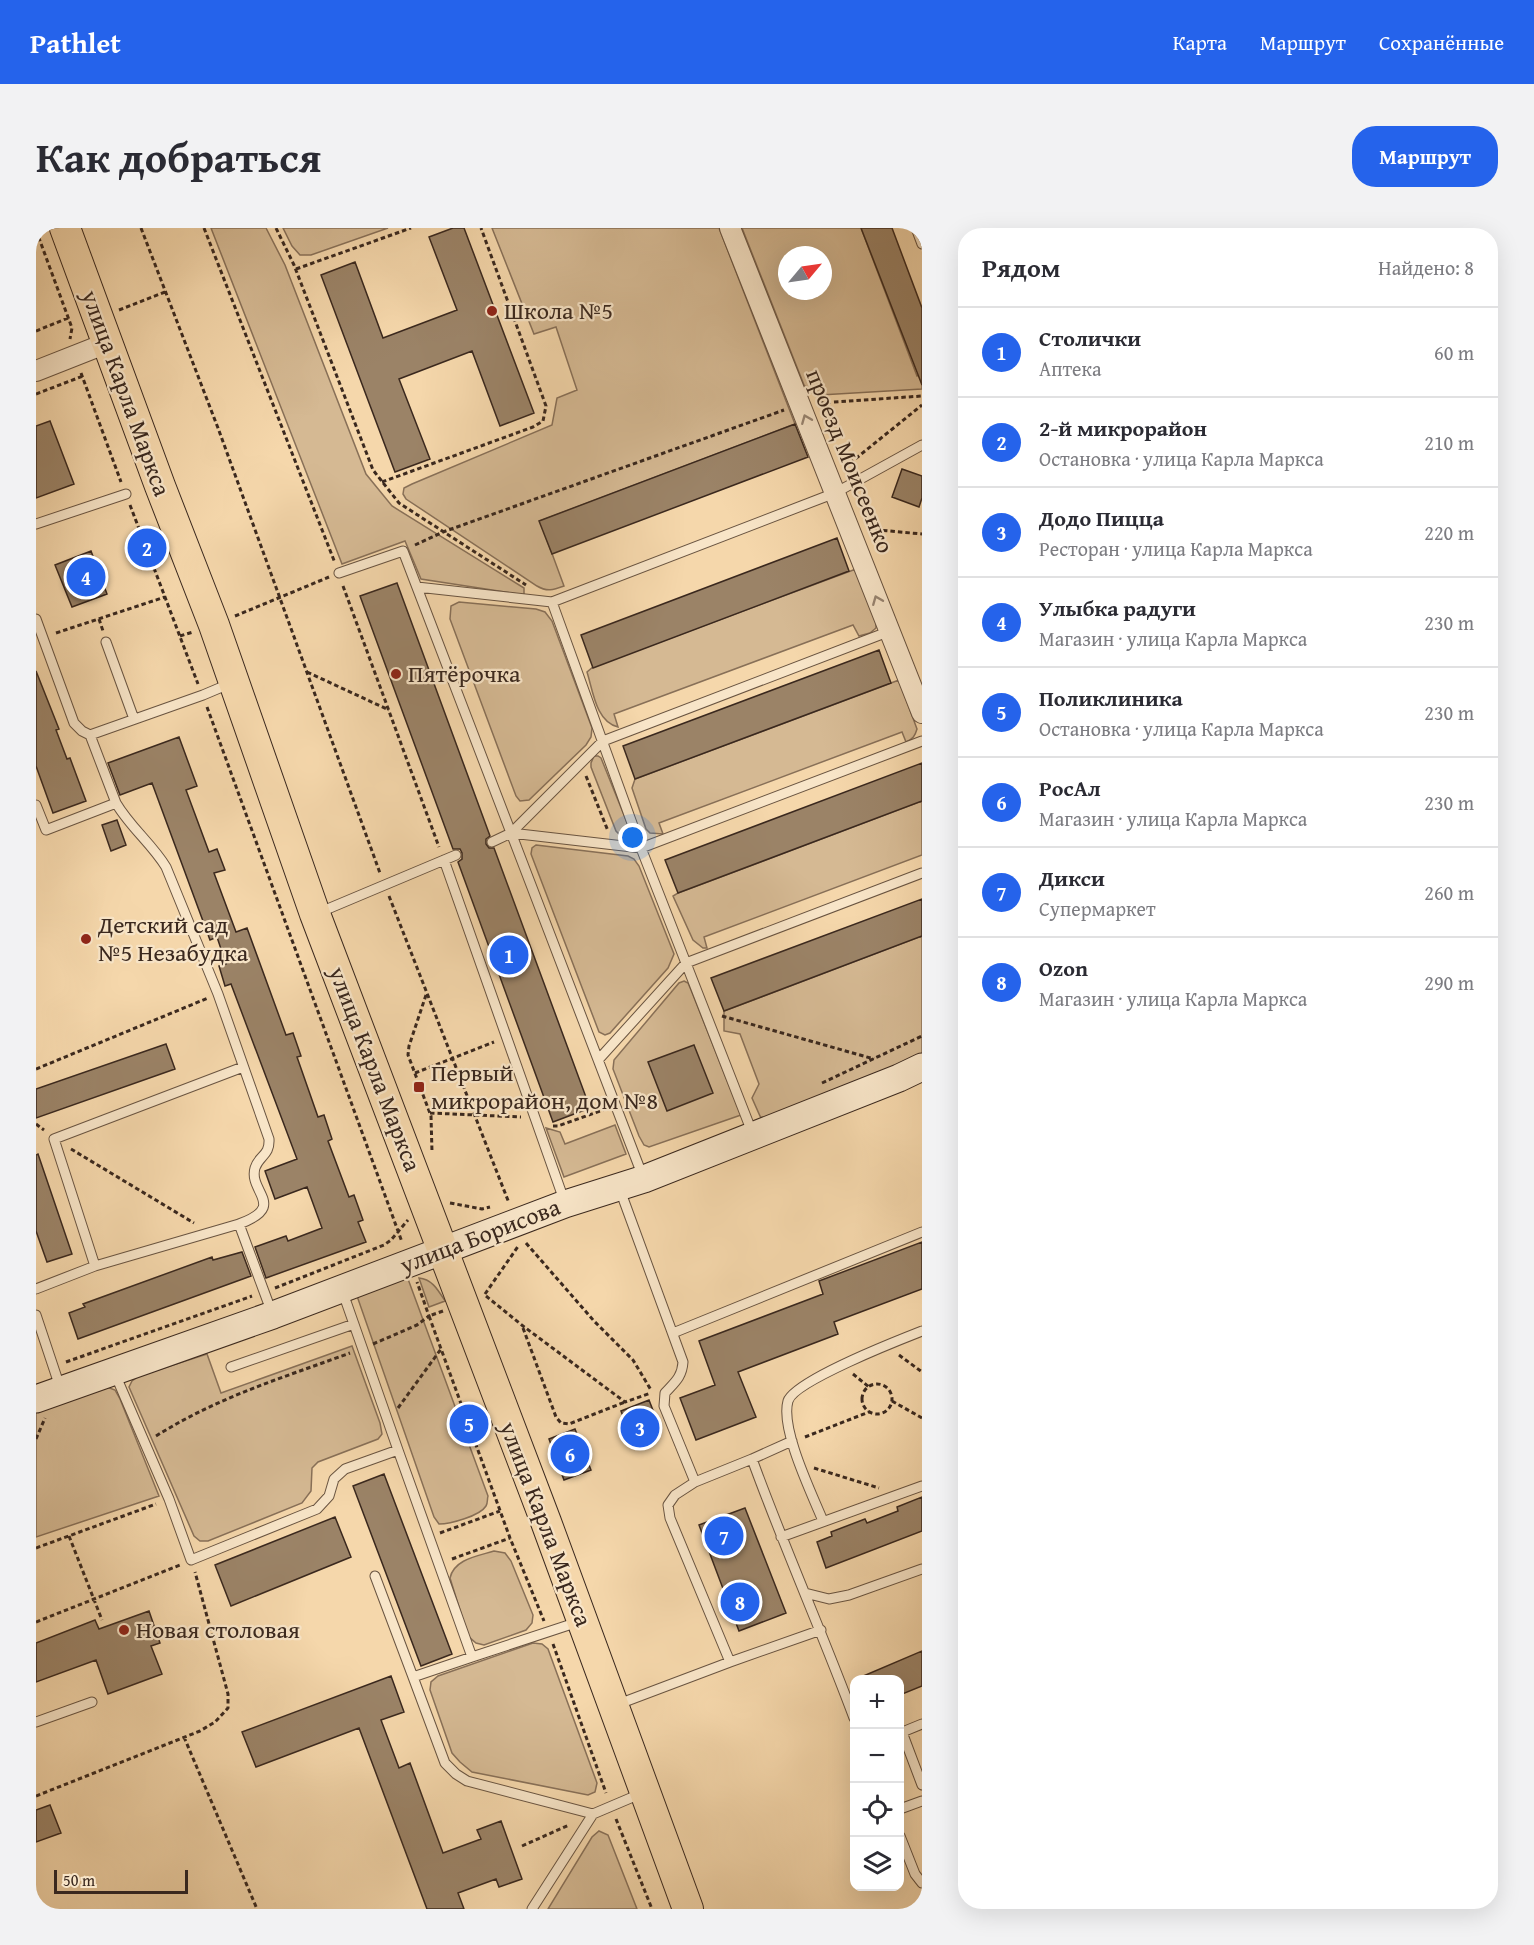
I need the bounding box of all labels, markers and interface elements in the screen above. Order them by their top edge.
text: Pathlet [30,22,121,63]
text: Карта [1173,27,1227,58]
text: Маршрут [1260,27,1346,58]
text: Сохранённые [1379,27,1504,58]
text: Как добраться [36,126,321,187]
button: Маршрут [1352,126,1498,187]
north arrow [778,246,832,300]
text: Рядом [982,248,1060,287]
text: Найдено: 8 [1378,253,1474,282]
street label: улица Карла Маркса [73,284,180,501]
place label: Школа №5 [504,293,613,328]
marker: Школа №5 [485,304,499,318]
text: Столички [1039,322,1141,354]
text: 1 [996,338,1007,367]
text: 60 m [1434,338,1474,367]
text: Аптека [1039,354,1101,383]
street label: проезд Моисеенко [798,363,903,558]
text: 2-й микрорайон [1039,412,1207,444]
one-way arrow [800,414,813,425]
text: 2 [996,428,1007,457]
text: 210 m [1424,428,1474,457]
text: Остановка · улица Карла Маркса [1039,444,1324,473]
text: Додо Пицца [1039,502,1164,534]
text: 3 [996,518,1007,547]
text: 220 m [1424,518,1474,547]
pin: 2 [128,526,166,570]
text: Ресторан · улица Карла Маркса [1039,534,1313,563]
pin: 4 [67,554,106,600]
text: Улыбка радуги [1039,592,1196,624]
one-way arrow [872,596,885,606]
text: 4 [996,608,1007,637]
text: 230 m [1424,608,1474,637]
text: Магазин · улица Карла Маркса [1039,624,1307,653]
place label: Пятёрочка [408,656,521,691]
marker: Пятёрочка [389,667,403,681]
text: Поликлиника [1039,682,1183,714]
text: 5 [996,698,1007,727]
text: 230 m [1424,698,1474,727]
text: Остановка · улица Карла Маркса [1039,714,1324,743]
text: РосАл [1039,772,1101,804]
text: 6 [996,788,1007,817]
text: 230 m [1424,788,1474,817]
text: Магазин · улица Карла Маркса [1039,804,1307,833]
your location [618,823,647,852]
text: Дикси [1039,862,1105,894]
text: 7 [996,878,1007,907]
text: 260 m [1424,878,1474,907]
text: Супермаркет [1039,894,1156,923]
place label: Детский сад №5 Незабудка [97,907,249,970]
marker: Детский сад №5 Незабудка [79,932,93,946]
pin: 1 [490,932,528,978]
text: Ozon [1039,952,1088,984]
street label: улица Карла Маркса [320,960,431,1177]
text: 8 [996,968,1007,997]
text: 290 m [1424,968,1474,997]
text: Магазин · улица Карла Маркса [1039,984,1307,1013]
place label: Первый микрорайон, дом №8 [431,1055,658,1118]
marker: Первый микрорайон, дом №8 [412,1080,426,1094]
street label: улица Борисова [394,1189,566,1283]
pin: 5 [450,1402,488,1446]
pin: 3 [620,1406,660,1450]
street label: улица Карла Маркса [491,1415,602,1632]
pin: 6 [550,1432,590,1476]
pin: 7 [704,1514,744,1558]
pin: 8 [720,1580,760,1624]
place label: Новая столовая [136,1612,300,1647]
marker: Новая столовая [117,1623,131,1637]
map controls [850,1675,904,1891]
button: + [850,1675,904,1729]
button: − [850,1729,904,1783]
button: locate [850,1783,904,1837]
button: layers [850,1837,904,1891]
scale bar [54,1867,188,1894]
text: 50 m [63,1868,95,1892]

